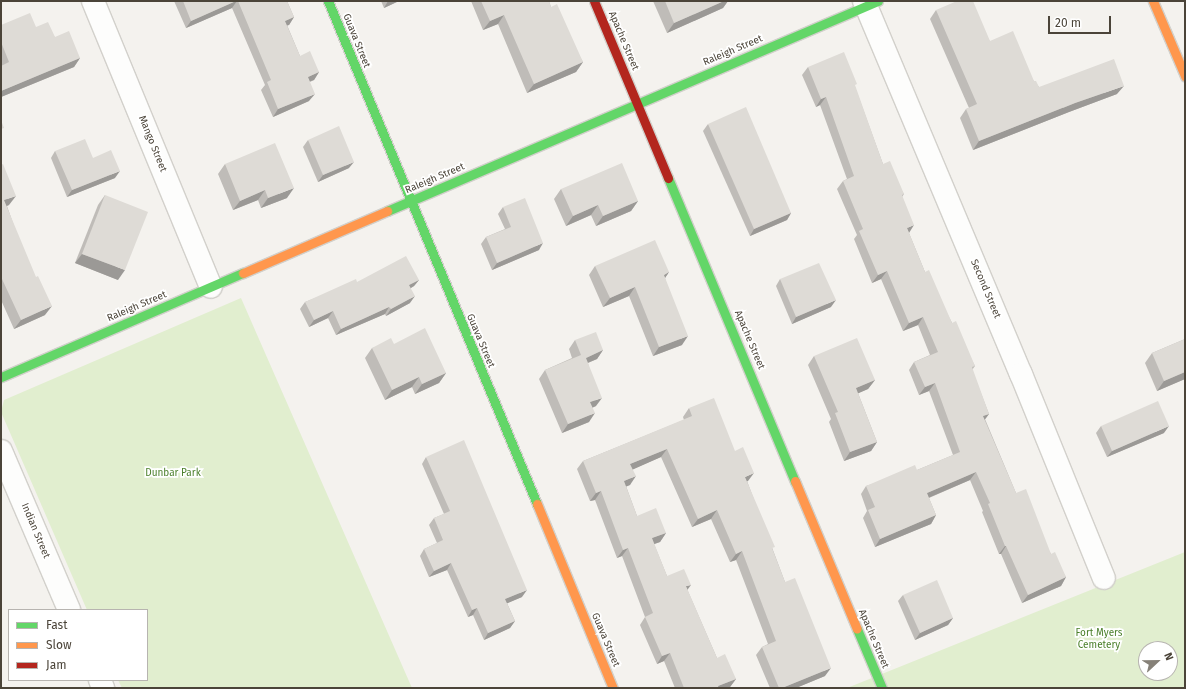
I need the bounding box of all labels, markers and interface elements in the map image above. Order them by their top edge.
scale bar [1050,8,1113,34]
street label: Apache Street [605,10,641,72]
street label: Guava Street [340,12,372,70]
text: 20 m [1055,16,1081,30]
street label: Raleigh Street [702,33,764,69]
street label: Mango Street [135,114,169,174]
street label: Raleigh Street [404,161,466,197]
street label: Second Street [967,258,1003,320]
street label: Raleigh Street [106,289,168,325]
street label: Apache Street [731,309,767,371]
street label: Guava Street [463,312,497,370]
park label: Dunbar Park [145,468,201,480]
street label: Indian Street [18,502,52,560]
street label: Apache Street [855,608,891,670]
legend [8,609,148,681]
street label: Guava Street [588,611,622,669]
text: Fast [46,618,68,632]
park label: Fort Myers Cemetery [1075,627,1123,650]
text: Slow [46,638,72,652]
north arrow [1138,641,1178,681]
text: N [1161,651,1176,663]
text: Jam [46,658,66,672]

